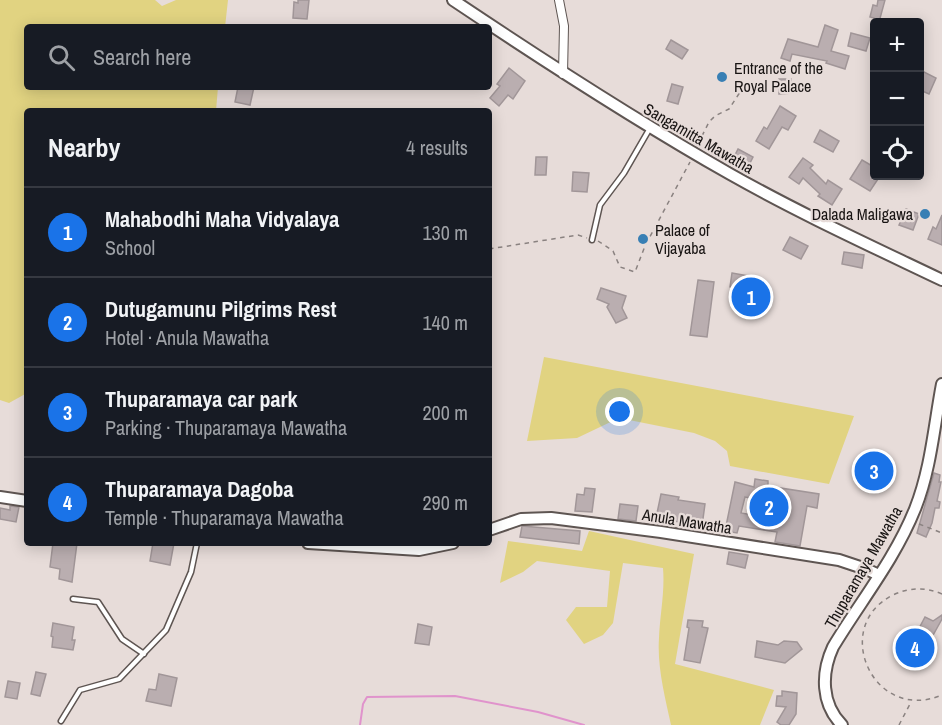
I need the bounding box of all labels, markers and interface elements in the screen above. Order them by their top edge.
map controls [870,18,924,180]
button: + [870,18,924,72]
search box [24,24,492,90]
icon: search [45,41,78,74]
text: Search here [93,42,191,72]
place label: Entrance of the Royal Palace [734,57,823,97]
marker: Entrance of the Royal Palace [715,70,729,84]
button: − [870,72,924,126]
street label: Sangamitta Mawatha [640,97,759,179]
button: locate [870,126,924,180]
text: Nearby [48,130,120,165]
text: 4 results [406,134,468,161]
place label: Dalada Maligawa [812,203,914,225]
text: Mahabodhi Maha Vidyalaya [105,204,339,234]
marker: Dalada Maligawa [918,207,932,221]
text: 1 [63,219,72,246]
text: 130 m [422,219,468,246]
place label: Palace of Vijayaba [655,219,710,259]
marker: Palace of Vijayaba [636,232,650,246]
text: School [105,234,155,261]
pin: 1 [732,274,771,320]
text: Dutugamunu Pilgrims Rest [105,294,337,324]
text: 2 [63,309,72,336]
text: 140 m [422,309,468,336]
text: Hotel · Anula Mawatha [105,324,269,351]
text: Thuparamaya car park [105,384,298,414]
your location [605,397,634,426]
text: 3 [63,399,72,426]
text: 200 m [422,399,468,426]
text: Parking · Thuparamaya Mawatha [105,414,347,441]
pin: 3 [854,448,894,494]
text: Thuparamaya Dagoba [105,474,293,504]
pin: 2 [750,484,788,530]
text: 4 [63,489,72,516]
text: 290 m [422,489,468,516]
street label: Thuparamaya Mawatha [819,501,907,632]
street label: Anula Mawatha [640,503,734,539]
text: Temple · Thuparamaya Mawatha [105,504,344,531]
pin: 4 [896,626,934,670]

